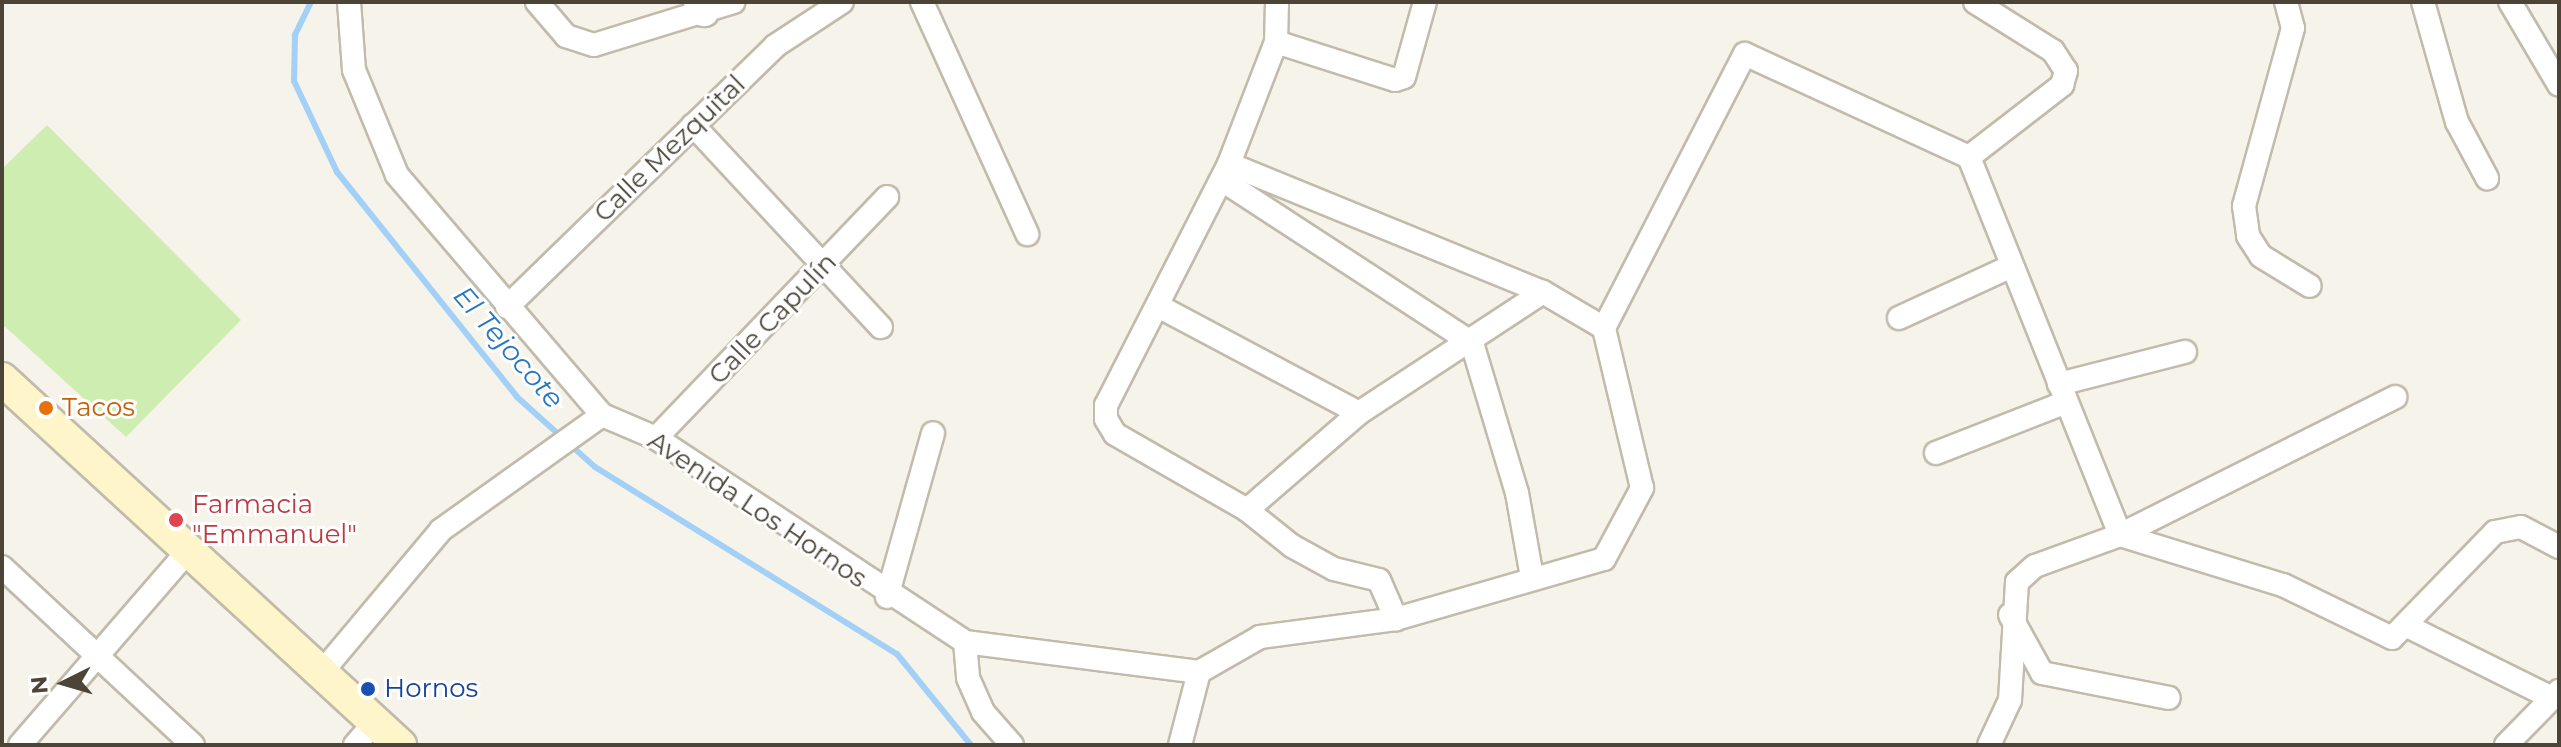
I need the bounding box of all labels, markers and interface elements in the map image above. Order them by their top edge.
street label: Calle Mezquital [588,69,752,229]
street label: Calle Capulín [703,247,843,391]
water label: El Tejocote [447,279,571,415]
place label: Tacos [62,392,135,424]
marker: Tacos [37,399,55,417]
street label: Avenida Los Hornos [642,425,872,595]
place label: Farmacia "Emmanuel" [192,489,357,550]
marker: Farmacia "Emmanuel" [167,511,185,529]
north arrow [24,643,104,723]
place label: Hornos [384,673,478,705]
text: N [25,675,54,695]
marker: Hornos [359,680,377,698]

